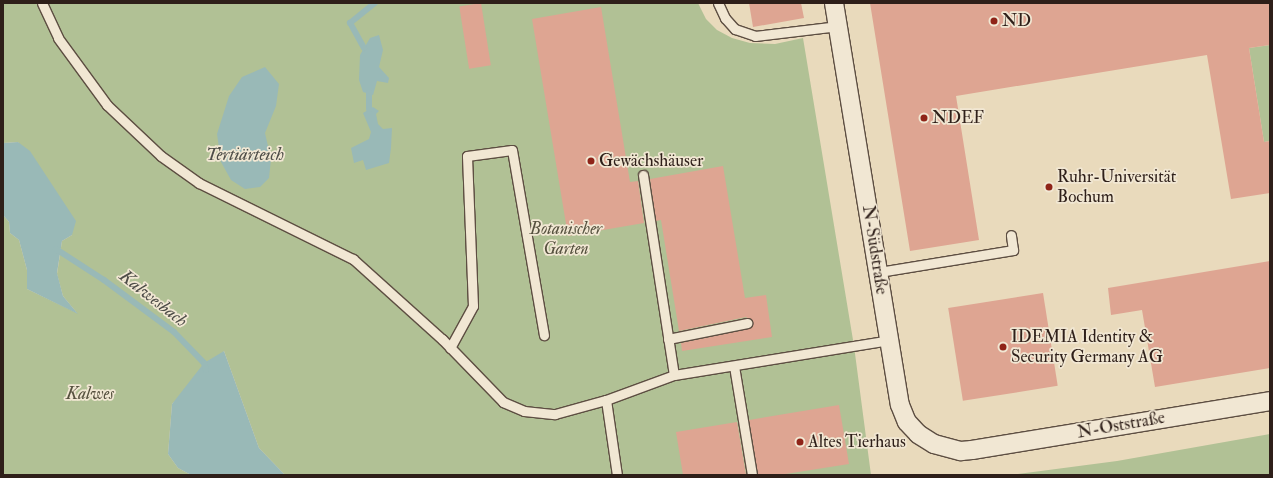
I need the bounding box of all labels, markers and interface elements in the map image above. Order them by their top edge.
place label: ND [1002,11,1031,31]
marker: ND [989,16,999,26]
place label: NDEF [932,108,984,128]
marker: NDEF [919,113,929,123]
water label: Tertiärteich [206,144,284,166]
place label: Gewächshäuser [599,151,703,171]
marker: Gewächshäuser [586,156,596,166]
place label: Ruhr-Universität Bochum [1057,167,1176,207]
marker: Ruhr-Universität Bochum [1044,182,1054,192]
street label: N-Südstraße [858,204,892,296]
park label: Botanischer Garten [530,219,602,259]
water label: Kalwesbach [115,266,191,332]
place label: IDEMIA Identity & Security Germany AG [1011,327,1163,367]
marker: IDEMIA Identity & Security Germany AG [998,342,1008,352]
park label: Kalwes [66,384,114,404]
street label: N-Oststraße [1076,407,1166,443]
place label: Altes Tierhaus [808,432,906,452]
marker: Altes Tierhaus [795,437,805,447]

